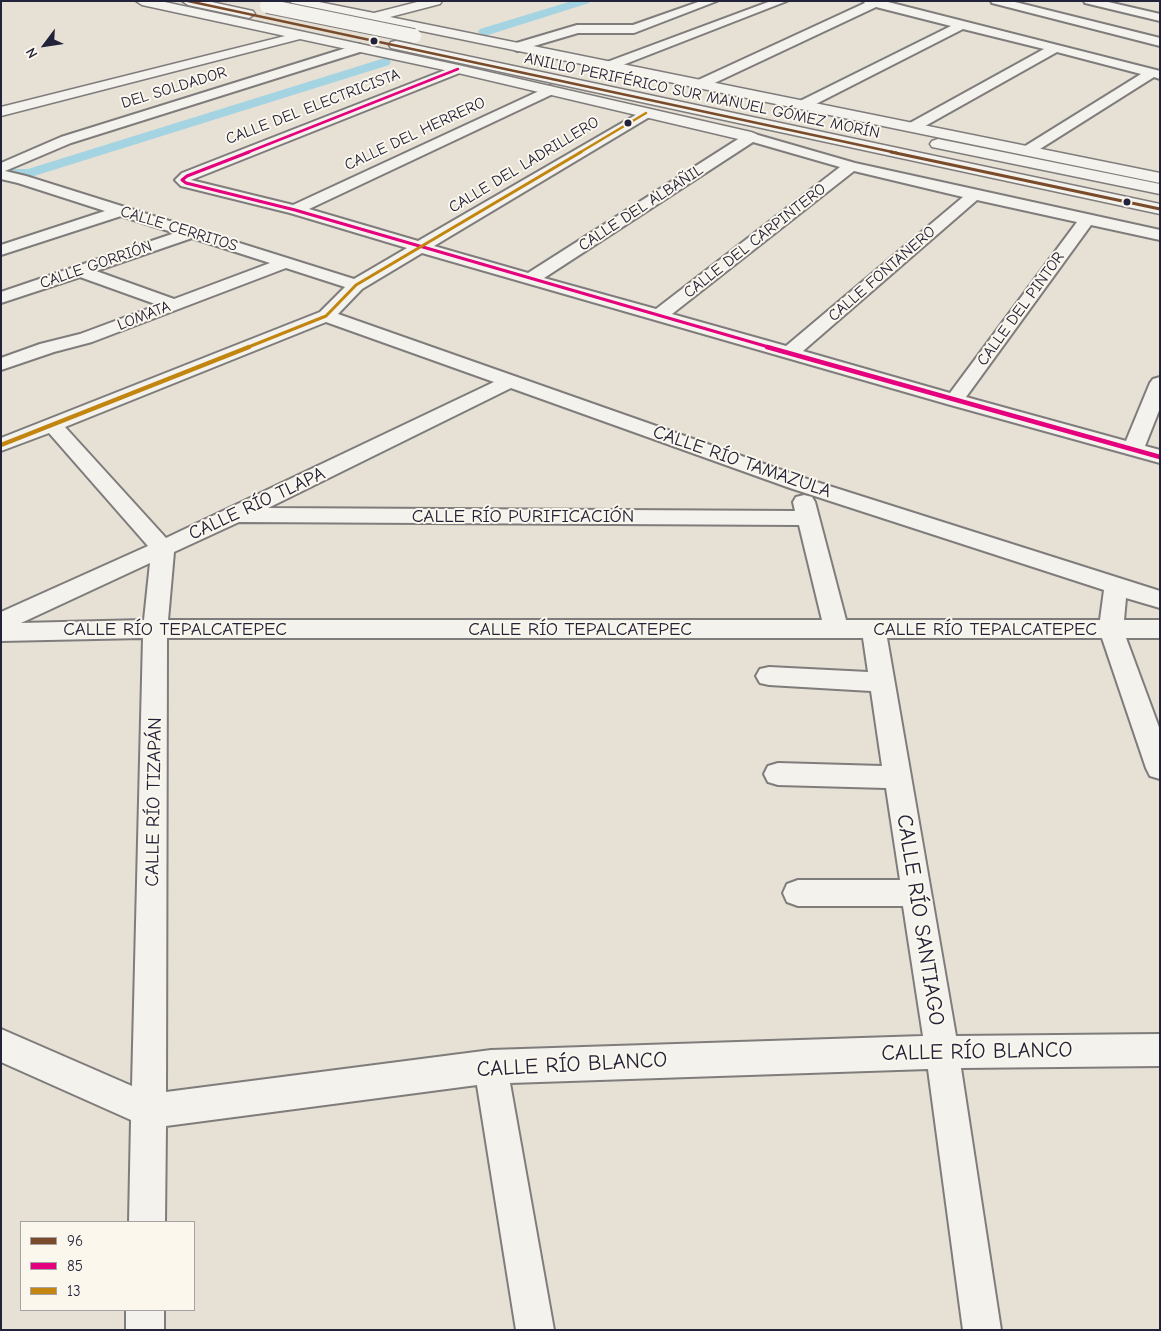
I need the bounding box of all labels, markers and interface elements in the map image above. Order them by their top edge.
north arrow [20,20,70,70]
unlabelled marker [369,36,379,46]
text: N [22,45,41,61]
street label: ANILLO PERIFÉRICO SUR MANUEL GÓMEZ MORÍN [523,49,881,143]
street label: DEL SOLDADOR [119,63,229,113]
street label: CALLE DEL ELECTRICISTA [223,65,403,149]
street label: CALLE DEL HERRERO [342,93,488,175]
street label: CALLE DEL LADRILLERO [445,113,603,217]
unlabelled marker [623,118,633,128]
street label: CALLE DEL ALBAÑIL [575,161,707,255]
street label: CALLE DEL CARPINTERO [680,179,830,303]
unlabelled marker [1122,197,1132,207]
street label: CALLE CERRITOS [118,202,240,256]
street label: CALLE FONTANERO [824,222,940,326]
street label: CALLE GORRIÓN [37,237,155,293]
street label: CALLE DEL PINTOR [973,248,1069,370]
street label: LOMATA [115,297,173,335]
street label: CALLE RÍO TAMAZULA [650,421,834,503]
street label: CALLE RÍO TLAPA [185,462,329,546]
street label: CALLE RÍO PURIFICACIÓN [412,506,634,528]
street label: CALLE RÍO TEPALCATEPEC [63,619,287,641]
street label: CALLE RÍO TEPALCATEPEC [468,619,692,641]
street label: CALLE RÍO TEPALCATEPEC [873,619,1097,641]
street label: CALLE RÍO TIZAPÁN [141,717,167,887]
street label: CALLE RÍO SANTIAGO [890,812,950,1028]
street label: CALLE RÍO BLANCO [881,1037,1073,1067]
street label: CALLE RÍO BLANCO [476,1047,668,1083]
legend [20,1221,195,1311]
text: 96 [67,1232,83,1250]
text: 85 [67,1257,83,1275]
text: 13 [67,1282,81,1300]

